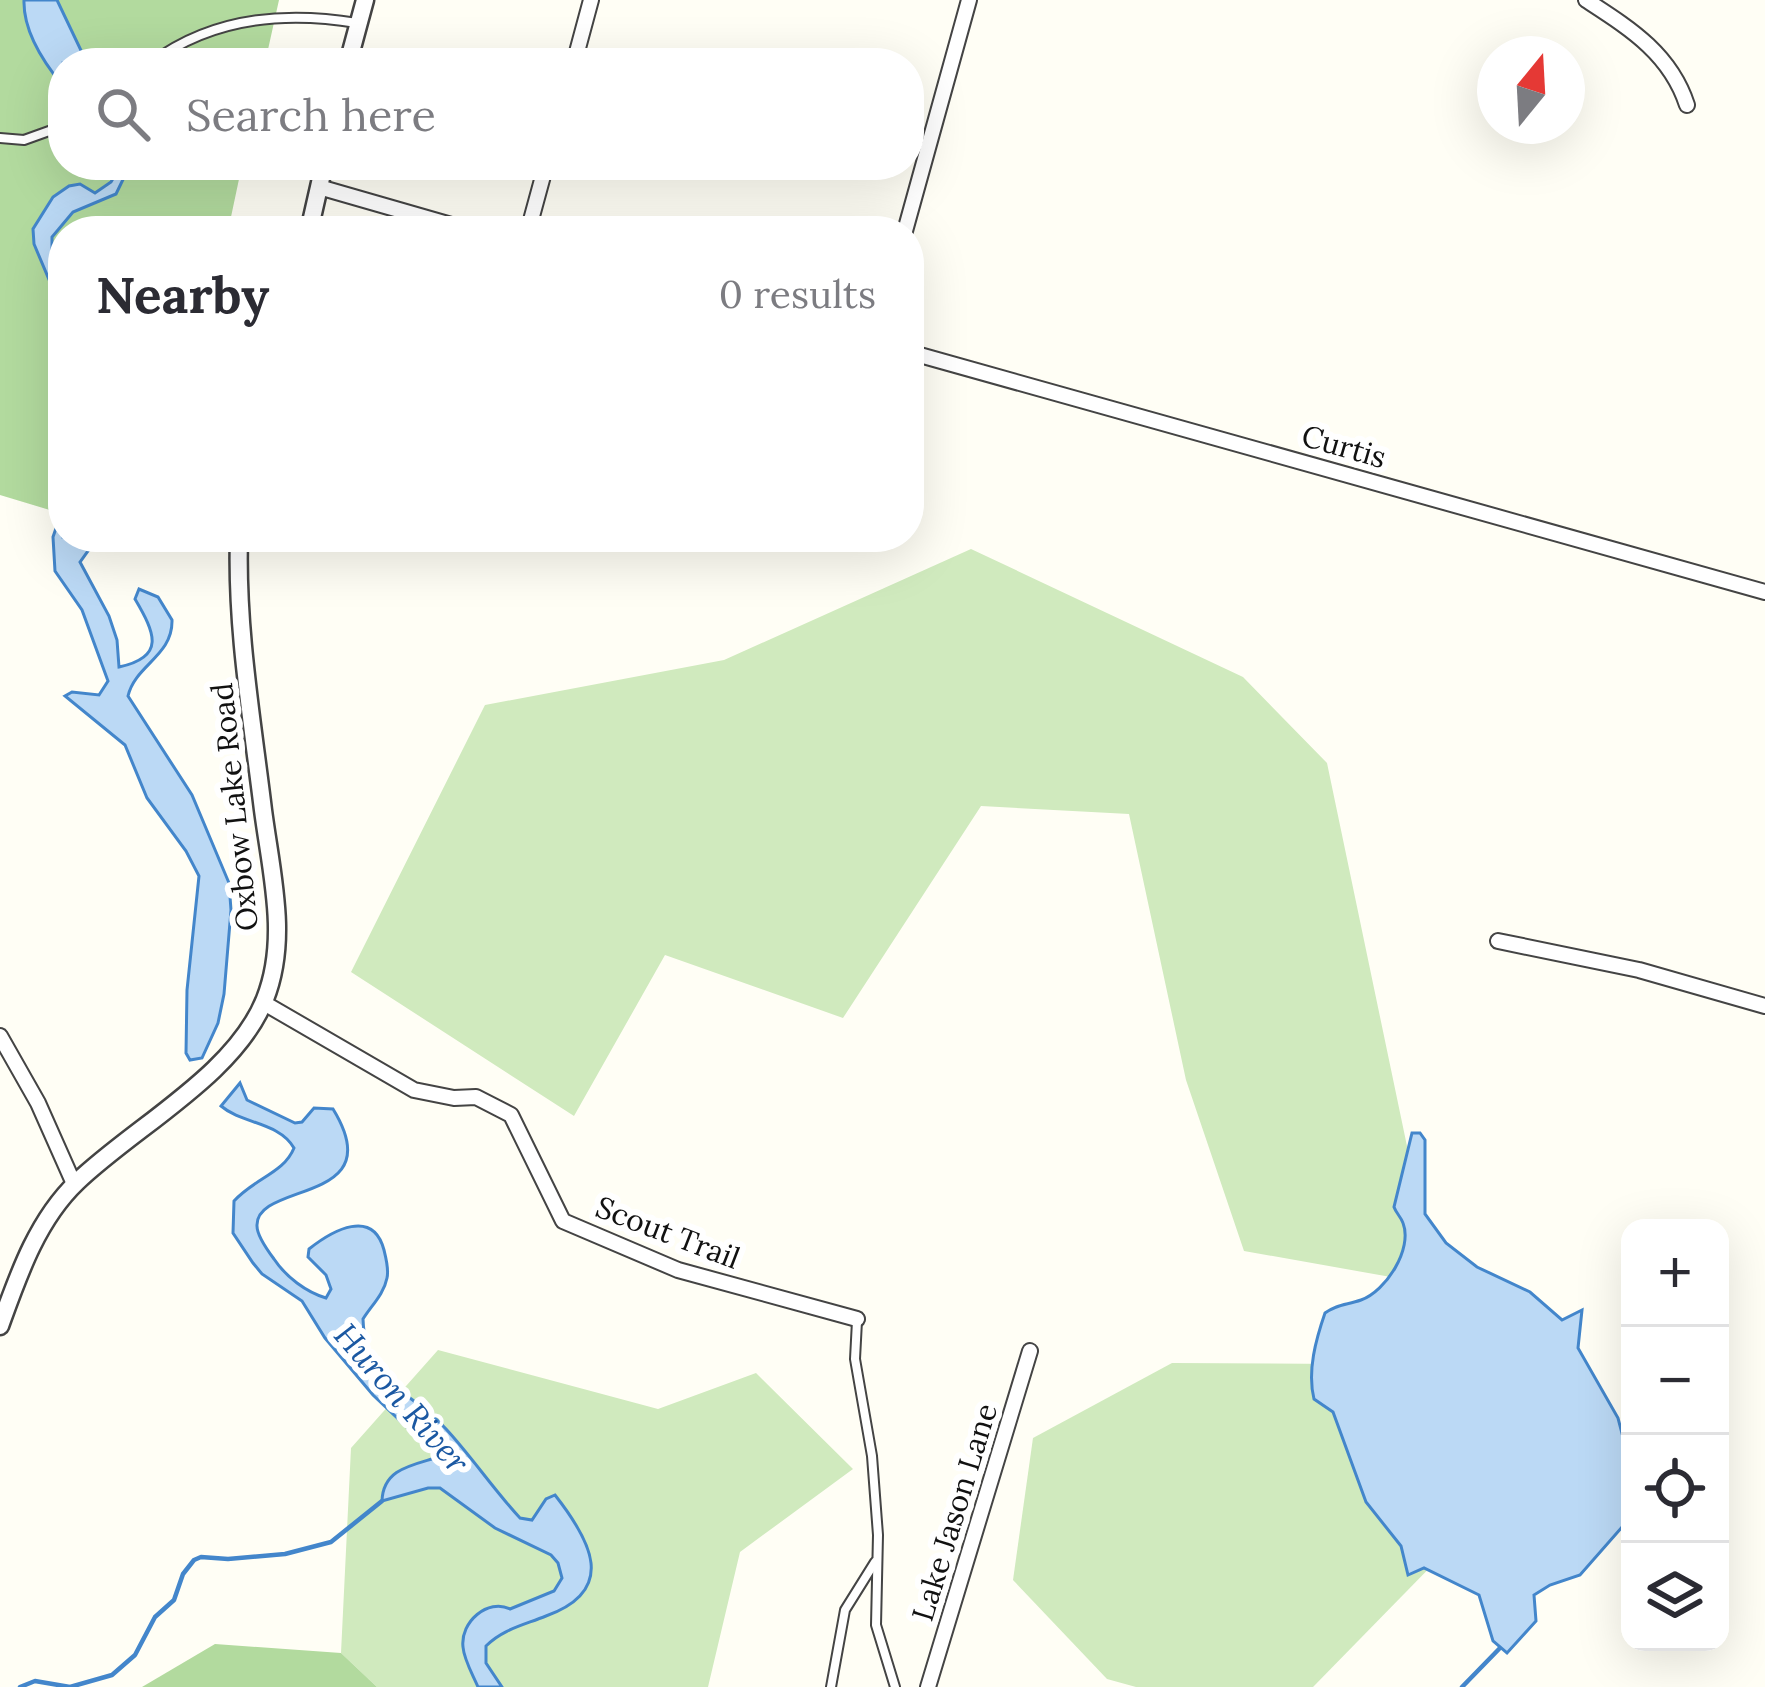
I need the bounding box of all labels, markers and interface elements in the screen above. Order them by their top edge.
north arrow [1477,36,1585,144]
search box [48,48,924,180]
icon: search [90,81,156,147]
text: Search here [186,86,436,143]
text: Nearby [96,262,269,327]
text: 0 results [719,269,876,319]
street label: Curtis [1297,416,1391,476]
street label: Oxbow Lake Road [202,681,266,933]
street label: Scout Trail [591,1187,745,1277]
map controls [1621,1219,1729,1651]
button: + [1621,1219,1729,1327]
water label: Huron River [325,1314,479,1482]
button: − [1621,1327,1729,1435]
street label: Lake Jason Lane [903,1399,1005,1625]
button: locate [1621,1435,1729,1543]
button: layers [1621,1543,1729,1651]

